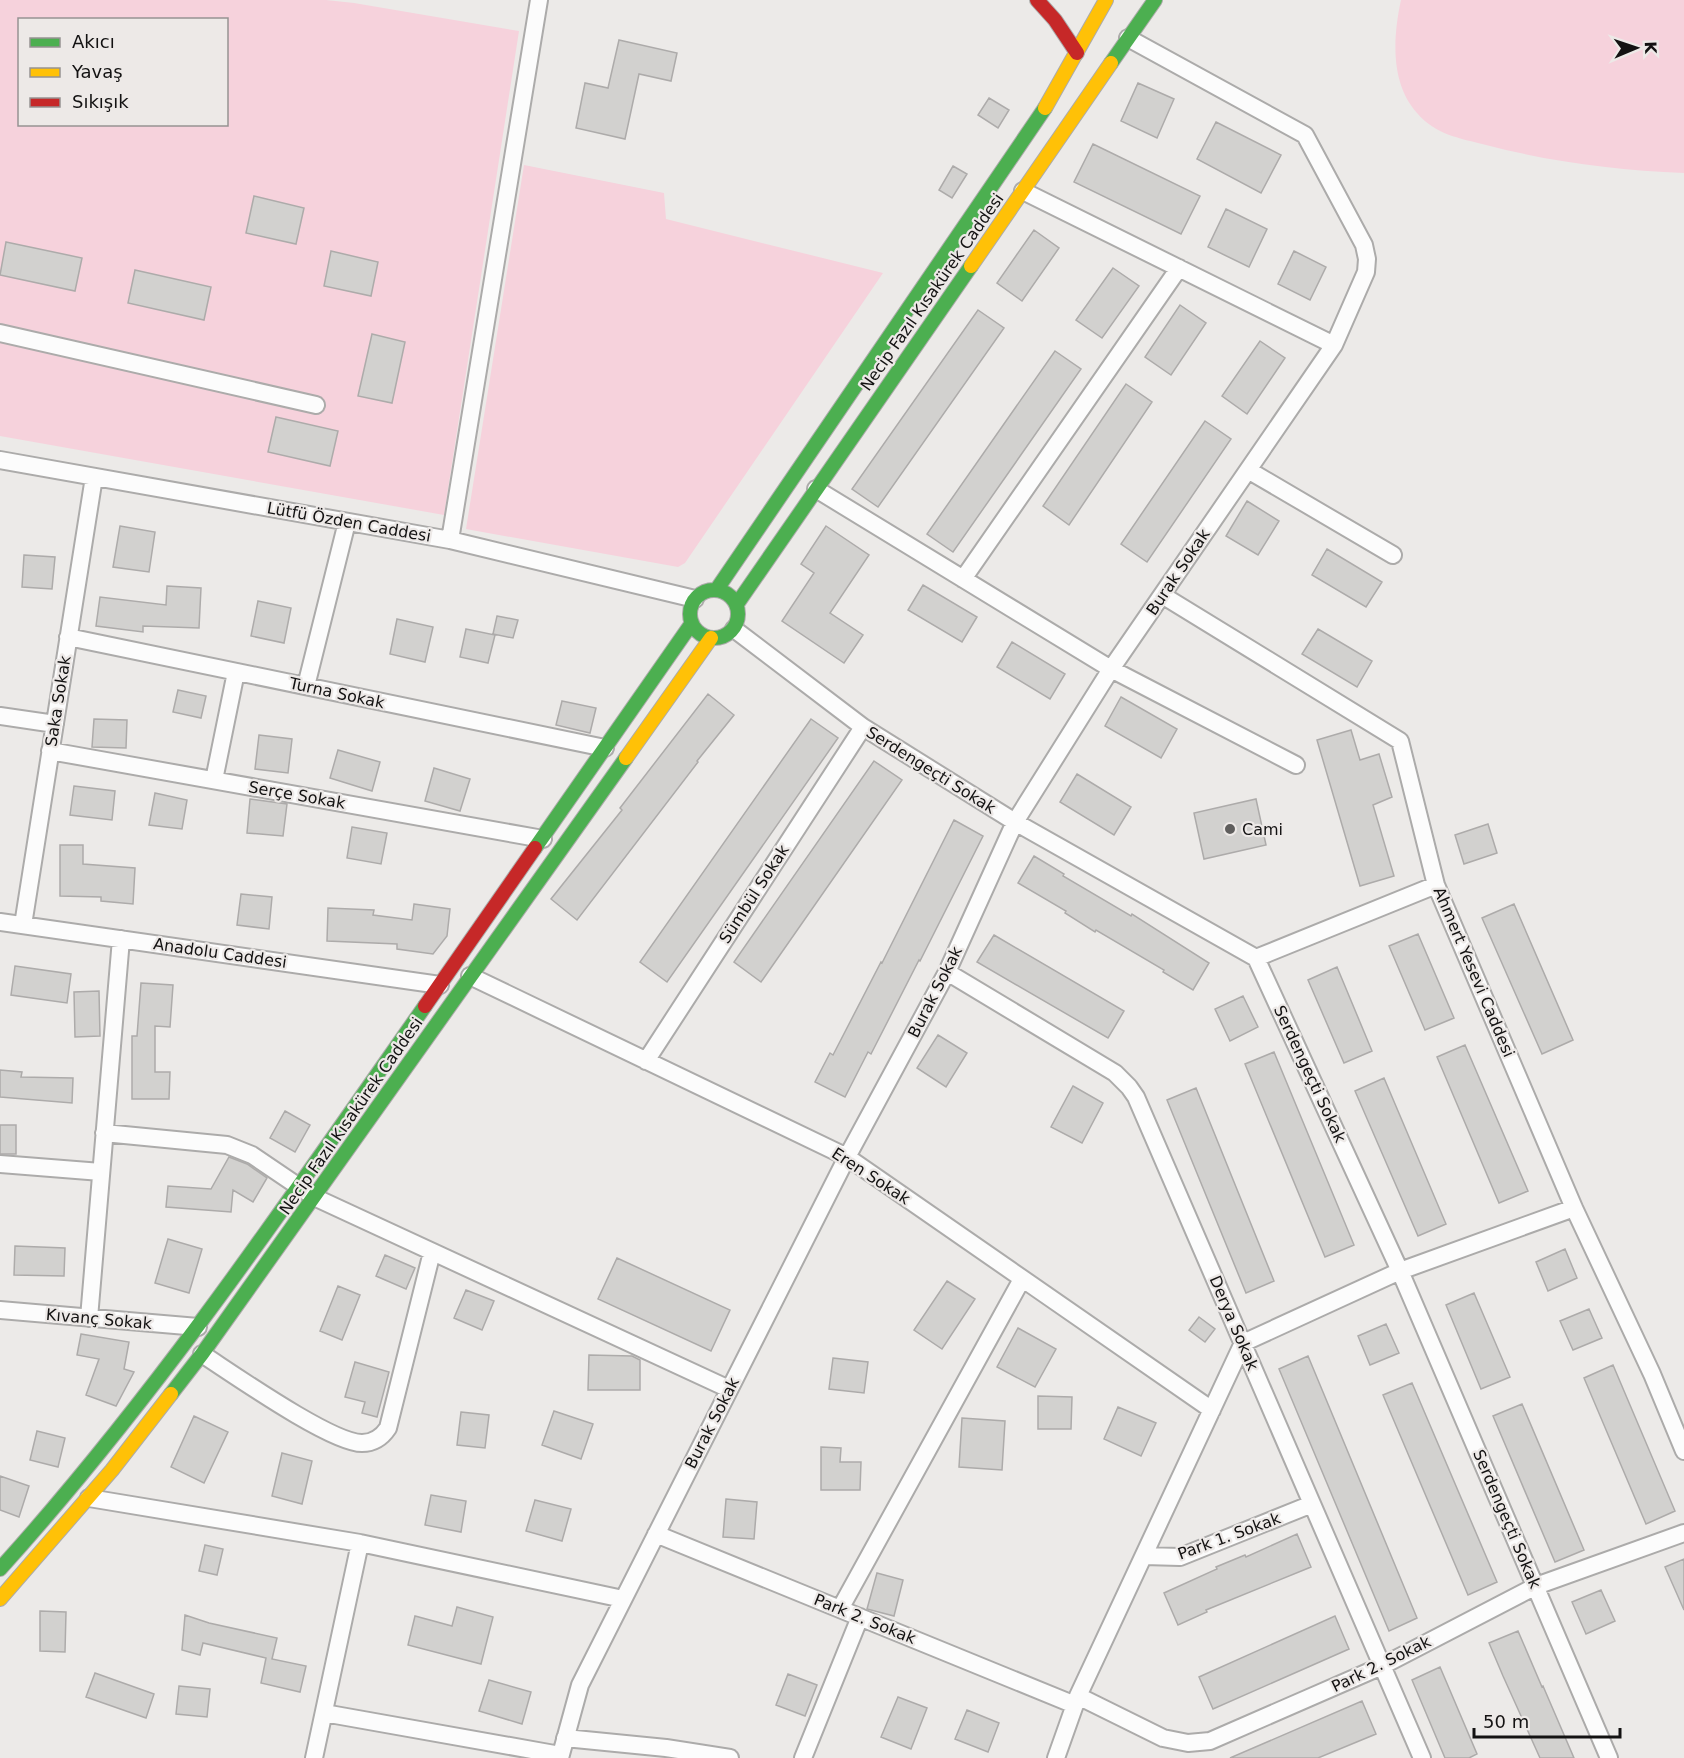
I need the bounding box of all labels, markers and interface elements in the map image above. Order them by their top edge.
legend [18,18,228,126]
north arrow [1606,18,1666,78]
text: Akıcı [72,31,115,52]
text: K [1641,41,1660,55]
text: Yavaş [71,61,123,82]
text: Sıkışık [72,91,129,112]
street label: Necip Fazıl Kısakürek Caddesi [856,190,1008,394]
street label: Lütfü Özden Caddesi [266,498,432,546]
street label: Burak Sokak [1142,525,1214,619]
street label: Saka Sokak [41,653,75,748]
street label: Turna Sokak [287,673,387,713]
street label: Serdengeçti Sokak [863,722,1000,818]
street label: Serçe Sokak [247,777,348,813]
place label: Cami [1242,820,1283,839]
marker: Cami [1223,822,1237,836]
street label: Sümbül Sokak [715,841,793,947]
street label: Ahmert Yesevi Caddesi [1429,884,1519,1060]
street label: Anadolu Caddesi [152,934,288,972]
street label: Burak Sokak [904,943,966,1041]
street label: Serdengeçti Sokak [1270,1002,1350,1146]
street label: Necip Fazıl Kısakürek Caddesi [275,1014,427,1218]
street label: Eren Sokak [828,1144,914,1209]
street label: Derya Sokak [1206,1273,1263,1374]
street label: Kıvanç Sokak [45,1305,153,1333]
street label: Burak Sokak [681,1374,743,1472]
street label: Serdengeçti Sokak [1469,1447,1545,1592]
street label: Park 1. Sokak [1175,1508,1284,1563]
street label: Park 2. Sokak [811,1590,919,1648]
street label: Park 2. Sokak [1328,1631,1434,1696]
scale bar [1474,1701,1620,1739]
text: 50 m [1483,1711,1529,1732]

